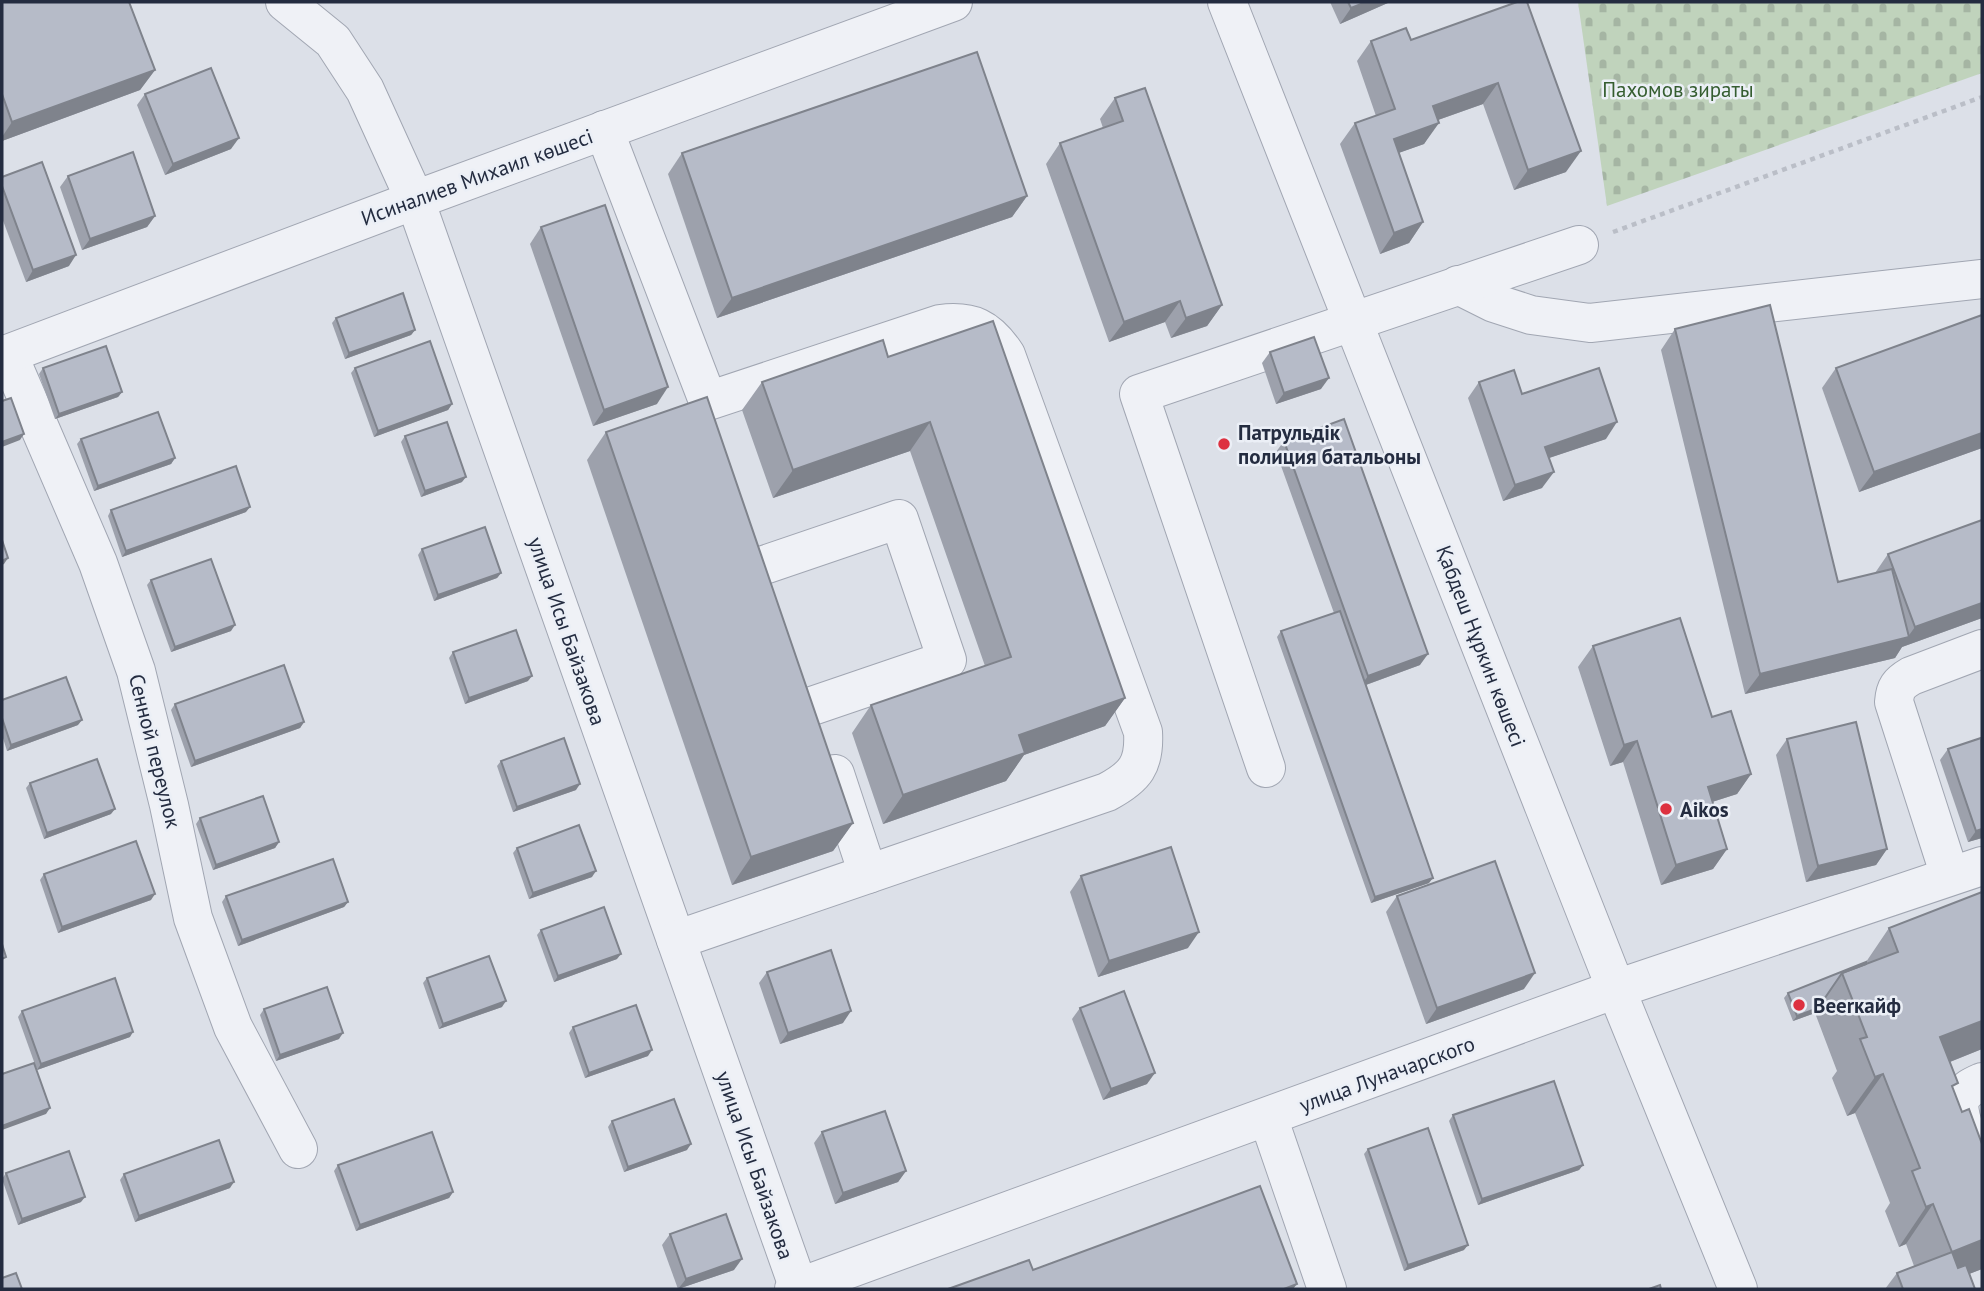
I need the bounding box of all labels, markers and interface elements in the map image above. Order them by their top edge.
park label: Пахомов зираты [1602,76,1754,103]
street label: Исиналиев Михаил көшесі [357,122,597,232]
place label: Патрульдік полиция батальоны [1238,419,1421,470]
marker: Патрульдік полиция батальоны [1216,436,1232,452]
street label: улица Исы Байзакова [522,533,612,729]
street label: Қабдеш Нұркин көшесі [1430,541,1532,751]
street label: Сенной переулок [123,671,187,831]
place label: Aikos [1680,796,1729,823]
marker: Aikos [1658,801,1674,817]
place label: Beerкайф [1813,992,1901,1019]
marker: Beerкайф [1791,997,1807,1013]
street label: улица Луначарского [1296,1030,1478,1118]
street label: улица Исы Байзакова [710,1067,800,1263]

